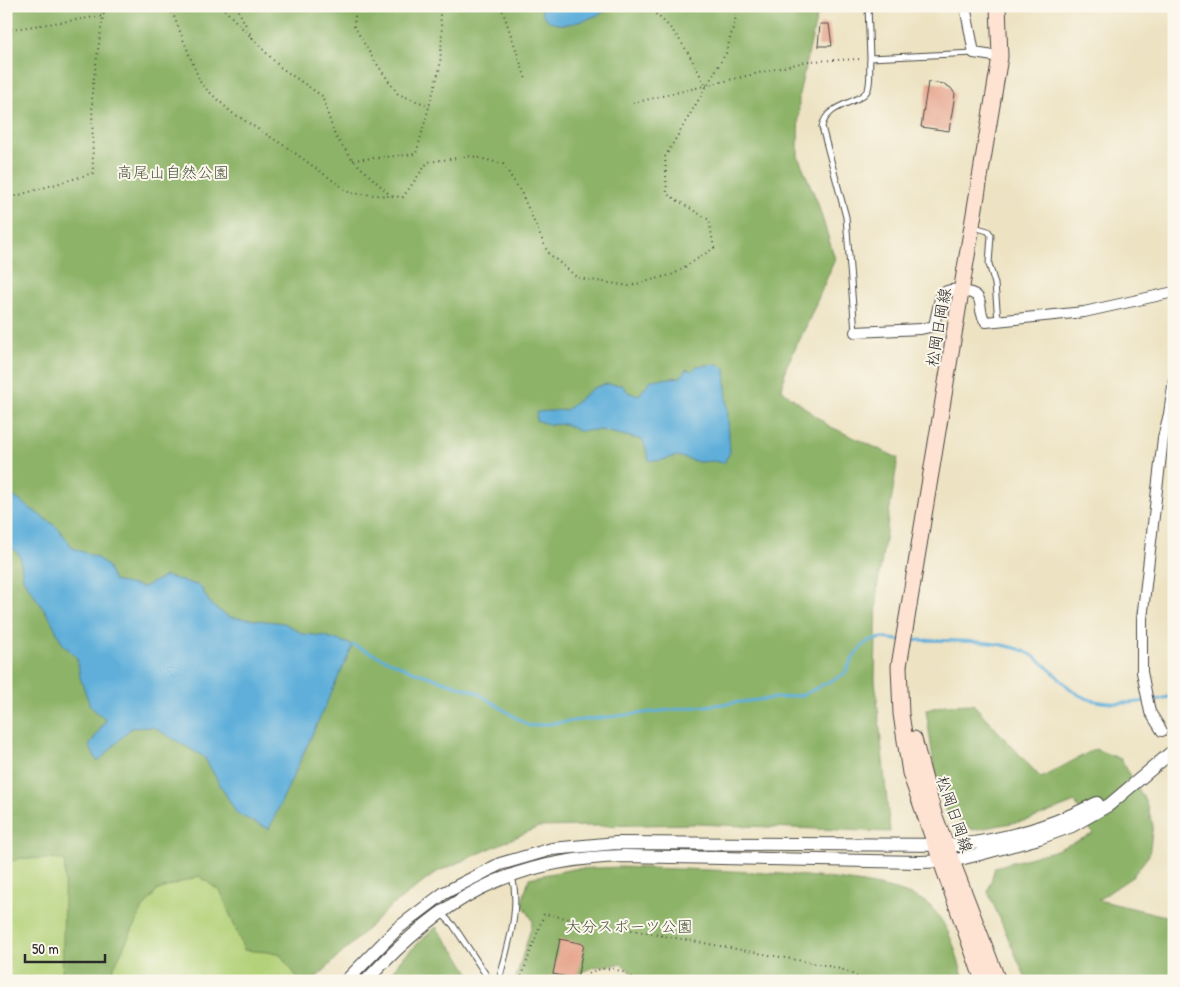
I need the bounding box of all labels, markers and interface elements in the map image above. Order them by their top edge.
park label: 高尾山自然公園 [117,161,229,183]
street label: 松岡日岡線 [920,286,956,368]
street label: 松岡日岡線 [932,773,978,855]
park label: 大分スポーツ公園 [565,915,693,937]
scale bar [25,932,105,964]
text: 50 m [32,938,59,959]

